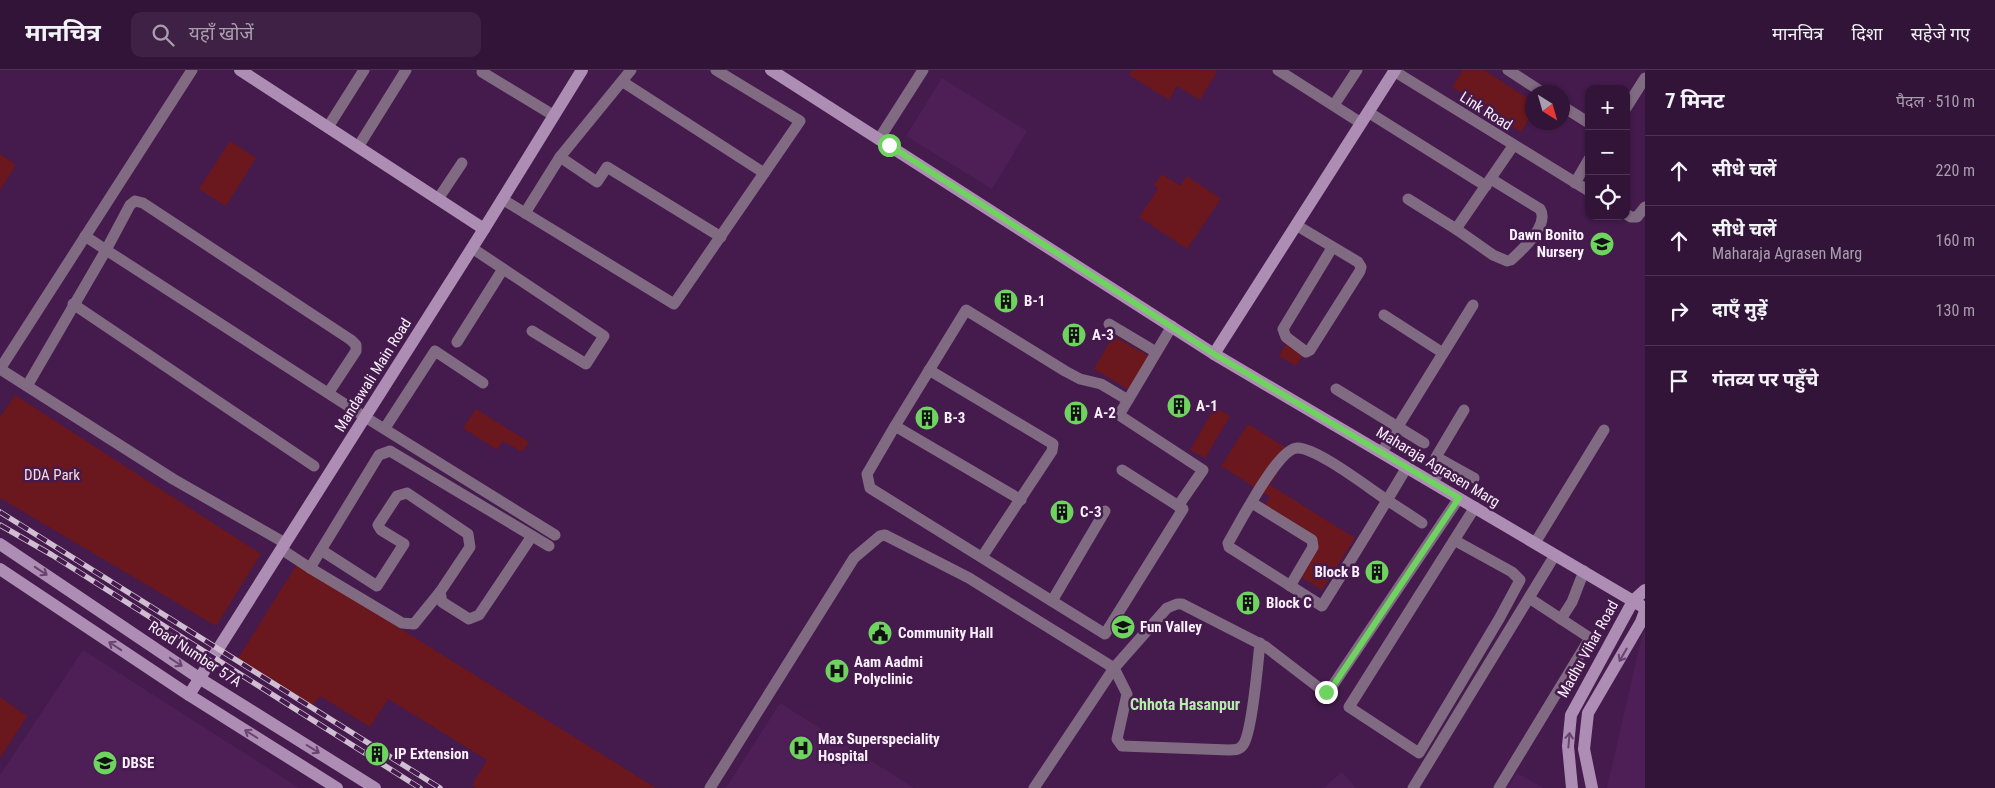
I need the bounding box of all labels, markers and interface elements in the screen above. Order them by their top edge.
search box [131,12,481,57]
text: मानचित्र [25,19,101,47]
icon: search [149,21,177,49]
text: यहाँ खोजें [189,22,254,45]
text: मानचित्र [1772,23,1824,44]
text: दिशा [1852,23,1883,44]
text: सहेजे गए [1911,23,1970,44]
north arrow [1525,85,1570,130]
map controls [1585,85,1630,220]
button: + [1585,85,1630,130]
street label: Link Road [1457,88,1515,134]
text: 7 मिनट [1665,89,1725,113]
text: पैदल · 510 m [1896,92,1975,111]
button: − [1585,130,1630,175]
route start [878,134,901,157]
icon: ahead [1665,157,1693,185]
text: सीधे चलें [1712,158,1776,181]
text: 220 m [1936,161,1975,180]
button: locate [1585,175,1630,220]
text: सीधे चलें [1712,218,1776,241]
place label: Dawn Bonito Nursery [1509,226,1584,261]
icon: ahead [1665,227,1693,255]
school or university icon: Dawn Bonito Nursery [1589,231,1615,257]
text: 160 m [1936,231,1975,250]
text: Maharaja Agrasen Marg [1712,244,1862,263]
building icon: B-1 [993,288,1019,314]
place label: B-1 [1024,292,1045,310]
icon: right [1665,297,1693,325]
text: दाएँ मुड़ें [1712,298,1767,321]
text: 130 m [1936,301,1975,320]
street label: Mandawali Main Road [331,315,415,435]
building icon: A-3 [1061,322,1087,348]
place label: A-3 [1092,326,1114,344]
icon: arrive [1665,367,1693,395]
text: गंतव्य पर पहुँचे [1712,368,1818,391]
building icon: A-1 [1166,393,1192,419]
place label: A-1 [1196,397,1218,415]
building icon: A-2 [1063,400,1089,426]
place label: A-2 [1094,404,1116,422]
building icon: B-3 [914,405,940,431]
place label: B-3 [944,409,965,427]
street label: Maharaja Agrasen Marg [1373,423,1503,511]
park label: DDA Park [24,466,80,484]
building icon: C-3 [1049,499,1075,525]
place label: C-3 [1080,503,1102,521]
building icon: Block B [1364,559,1390,585]
place label: Block B [1314,563,1360,581]
one-way arrow [33,566,47,576]
building icon: Block C [1235,590,1261,616]
place label: Block C [1266,594,1312,612]
street label: Madhu Vihar Road [1554,597,1622,701]
school or university icon: Fun Valley [1110,614,1136,640]
street label: Road Number 57A [145,617,245,691]
place label: Fun Valley [1140,618,1202,636]
public building icon: Community Hall [867,620,893,646]
place label: Community Hall [898,624,993,642]
one-way arrow [108,641,122,651]
one-way arrow [1617,647,1627,661]
place label: Aam Aadmi Polyclinic [854,653,923,688]
one-way arrow [168,657,182,667]
hospital icon: Aam Aadmi Polyclinic [824,658,850,684]
route end [1315,681,1338,704]
district label: Chhota Hasanpur [1130,695,1240,714]
one-way arrow [244,729,258,739]
place label: Max Superspeciality Hospital [818,730,940,765]
one-way arrow [1564,732,1573,748]
hospital icon: Max Superspeciality Hospital [788,735,814,761]
building icon: IP Extension [364,741,390,767]
one-way arrow [305,744,319,754]
place label: IP Extension [394,745,469,763]
school or university icon: DBSE [92,750,118,776]
place label: DBSE [122,754,154,772]

